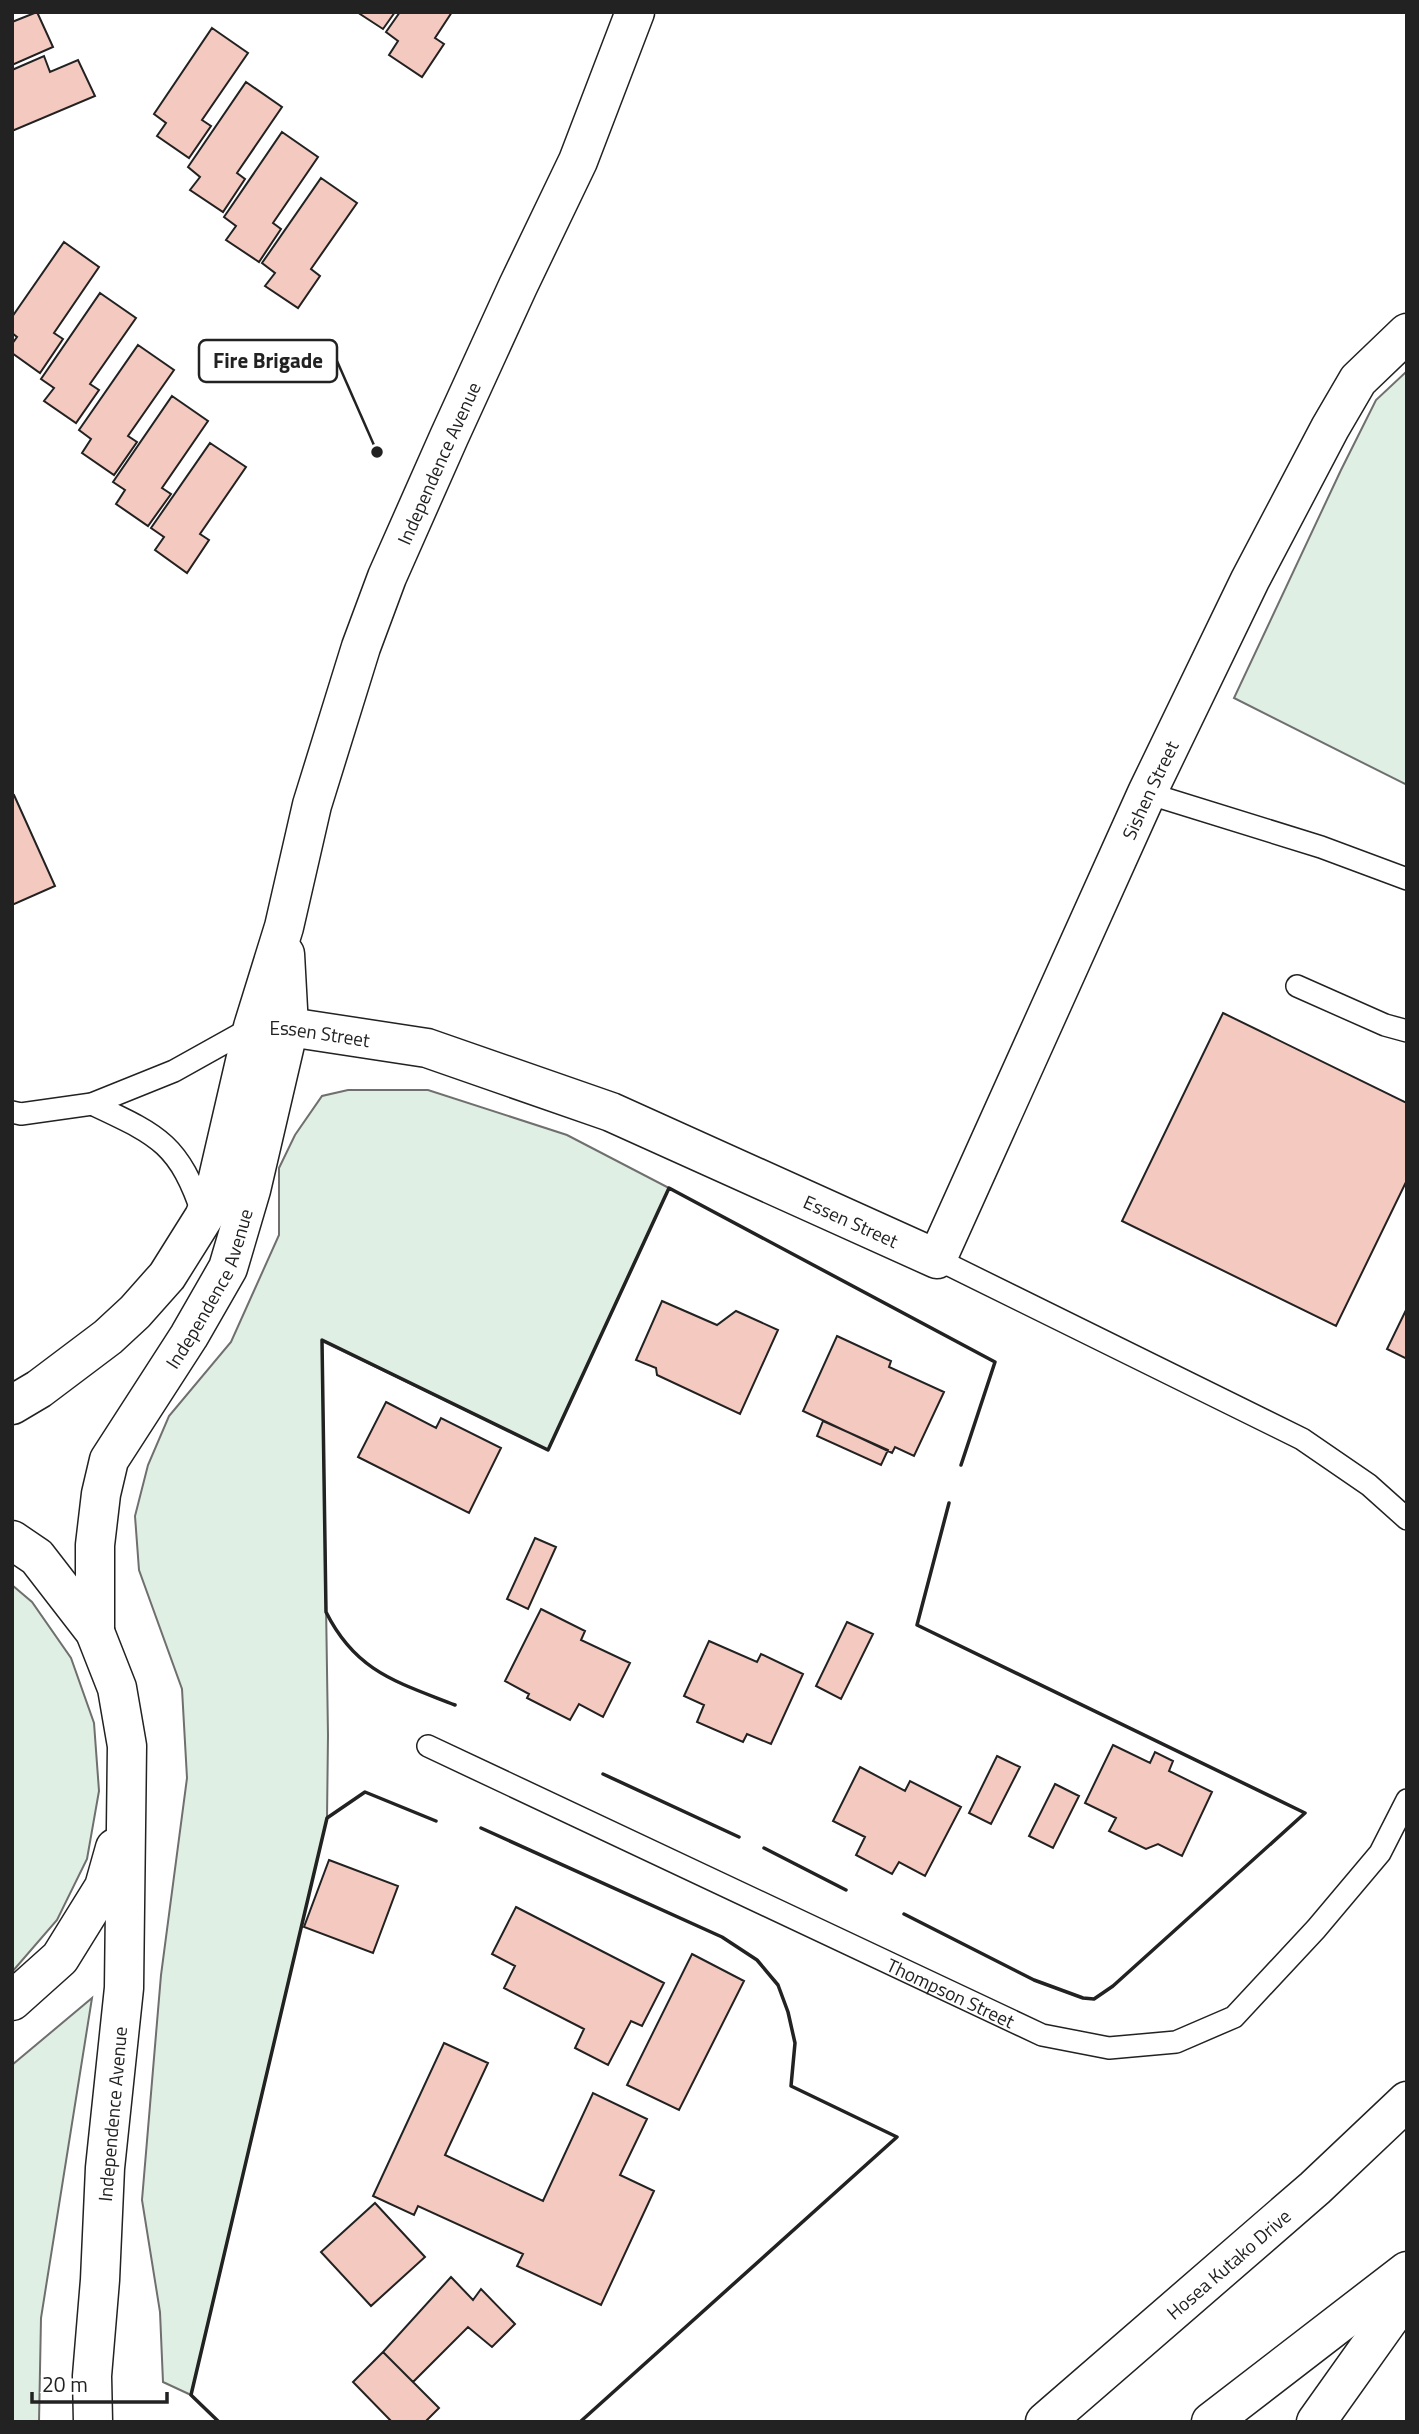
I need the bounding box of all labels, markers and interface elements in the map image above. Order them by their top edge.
callout: Fire Brigade [199,340,337,382]
text: Fire Brigade [213,344,323,376]
street label: Independence Avenue [389,377,487,549]
street label: Sishen Street [1113,735,1185,844]
street label: Essen Street [269,1013,372,1054]
street label: Essen Street [799,1186,904,1255]
street label: Independence Avenue [157,1205,259,1374]
street label: Thompson Street [882,1950,1020,2035]
street label: Independence Avenue [90,2025,134,2203]
street label: Hosea Kutako Drive [1159,2201,1297,2326]
scale bar [32,2360,166,2404]
text: 20 m [42,2368,88,2400]

